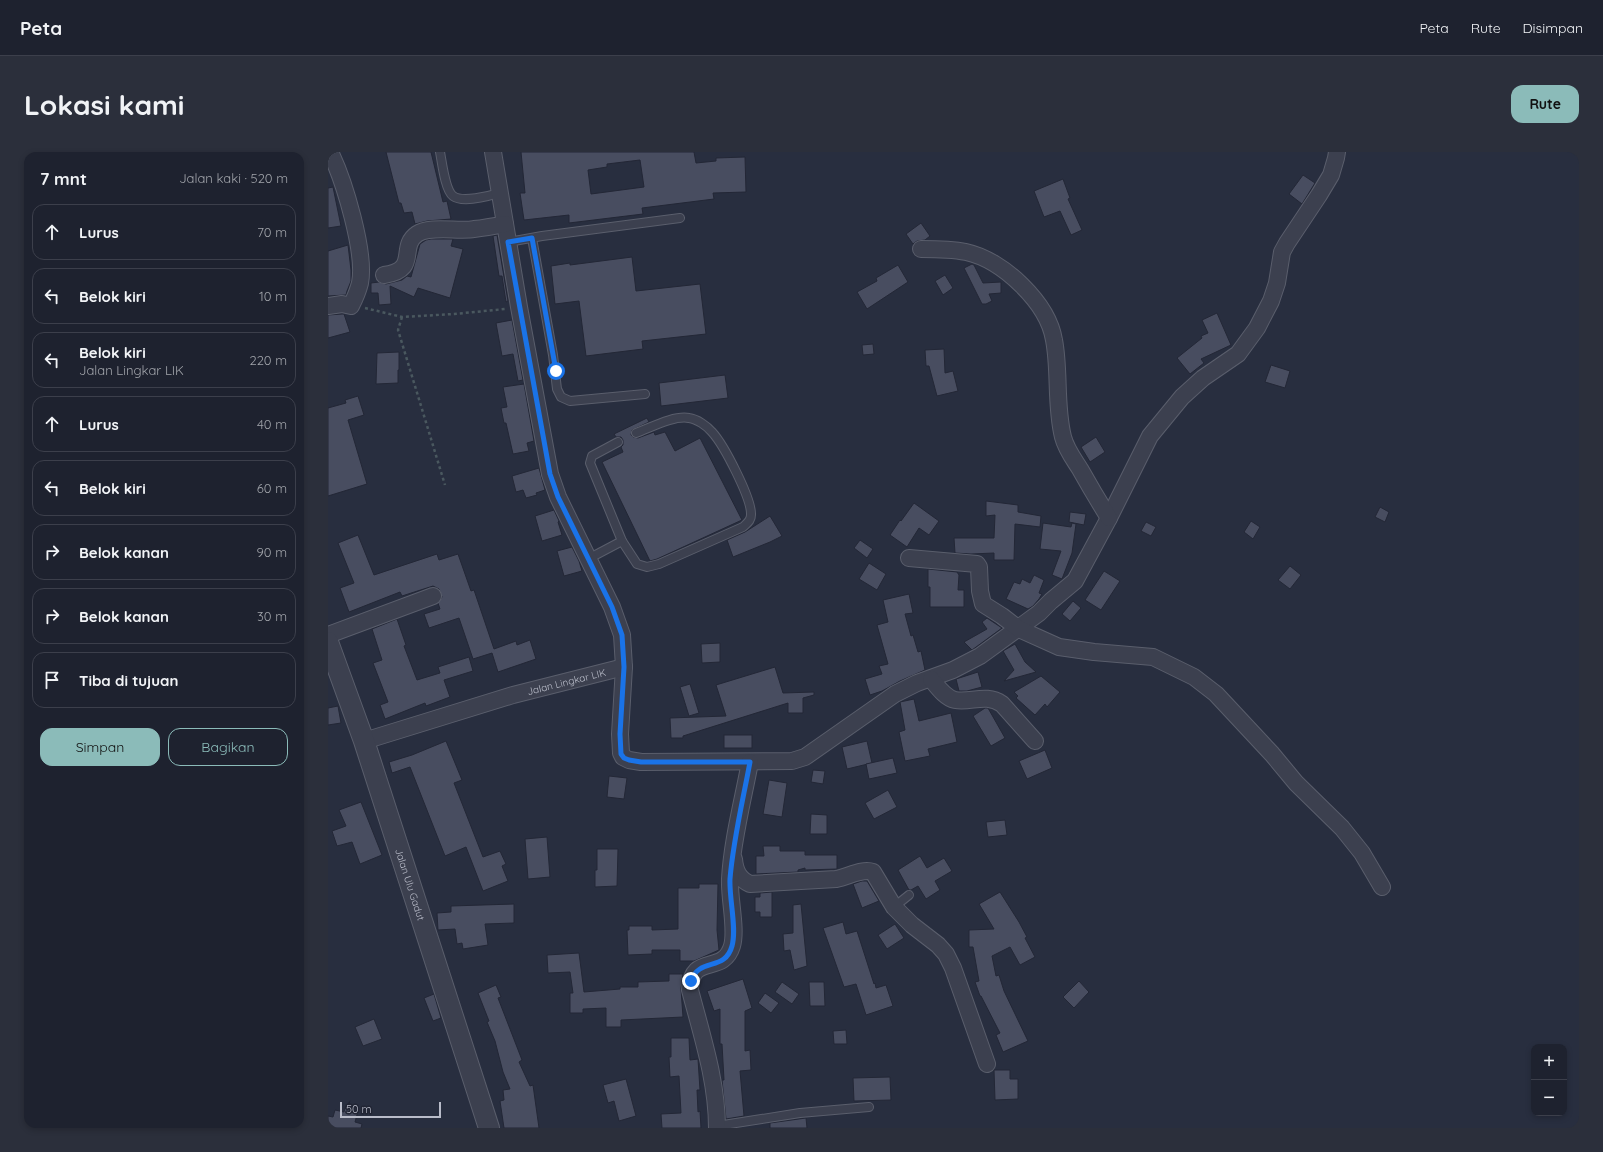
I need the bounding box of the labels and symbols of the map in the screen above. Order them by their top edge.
route start [547,362,565,380]
street label: Jalan Lingkar LIK [526,665,607,698]
street label: Jalan Ulu Gadut [393,847,428,923]
route end [682,972,700,990]
scale bar [340,1100,441,1119]

